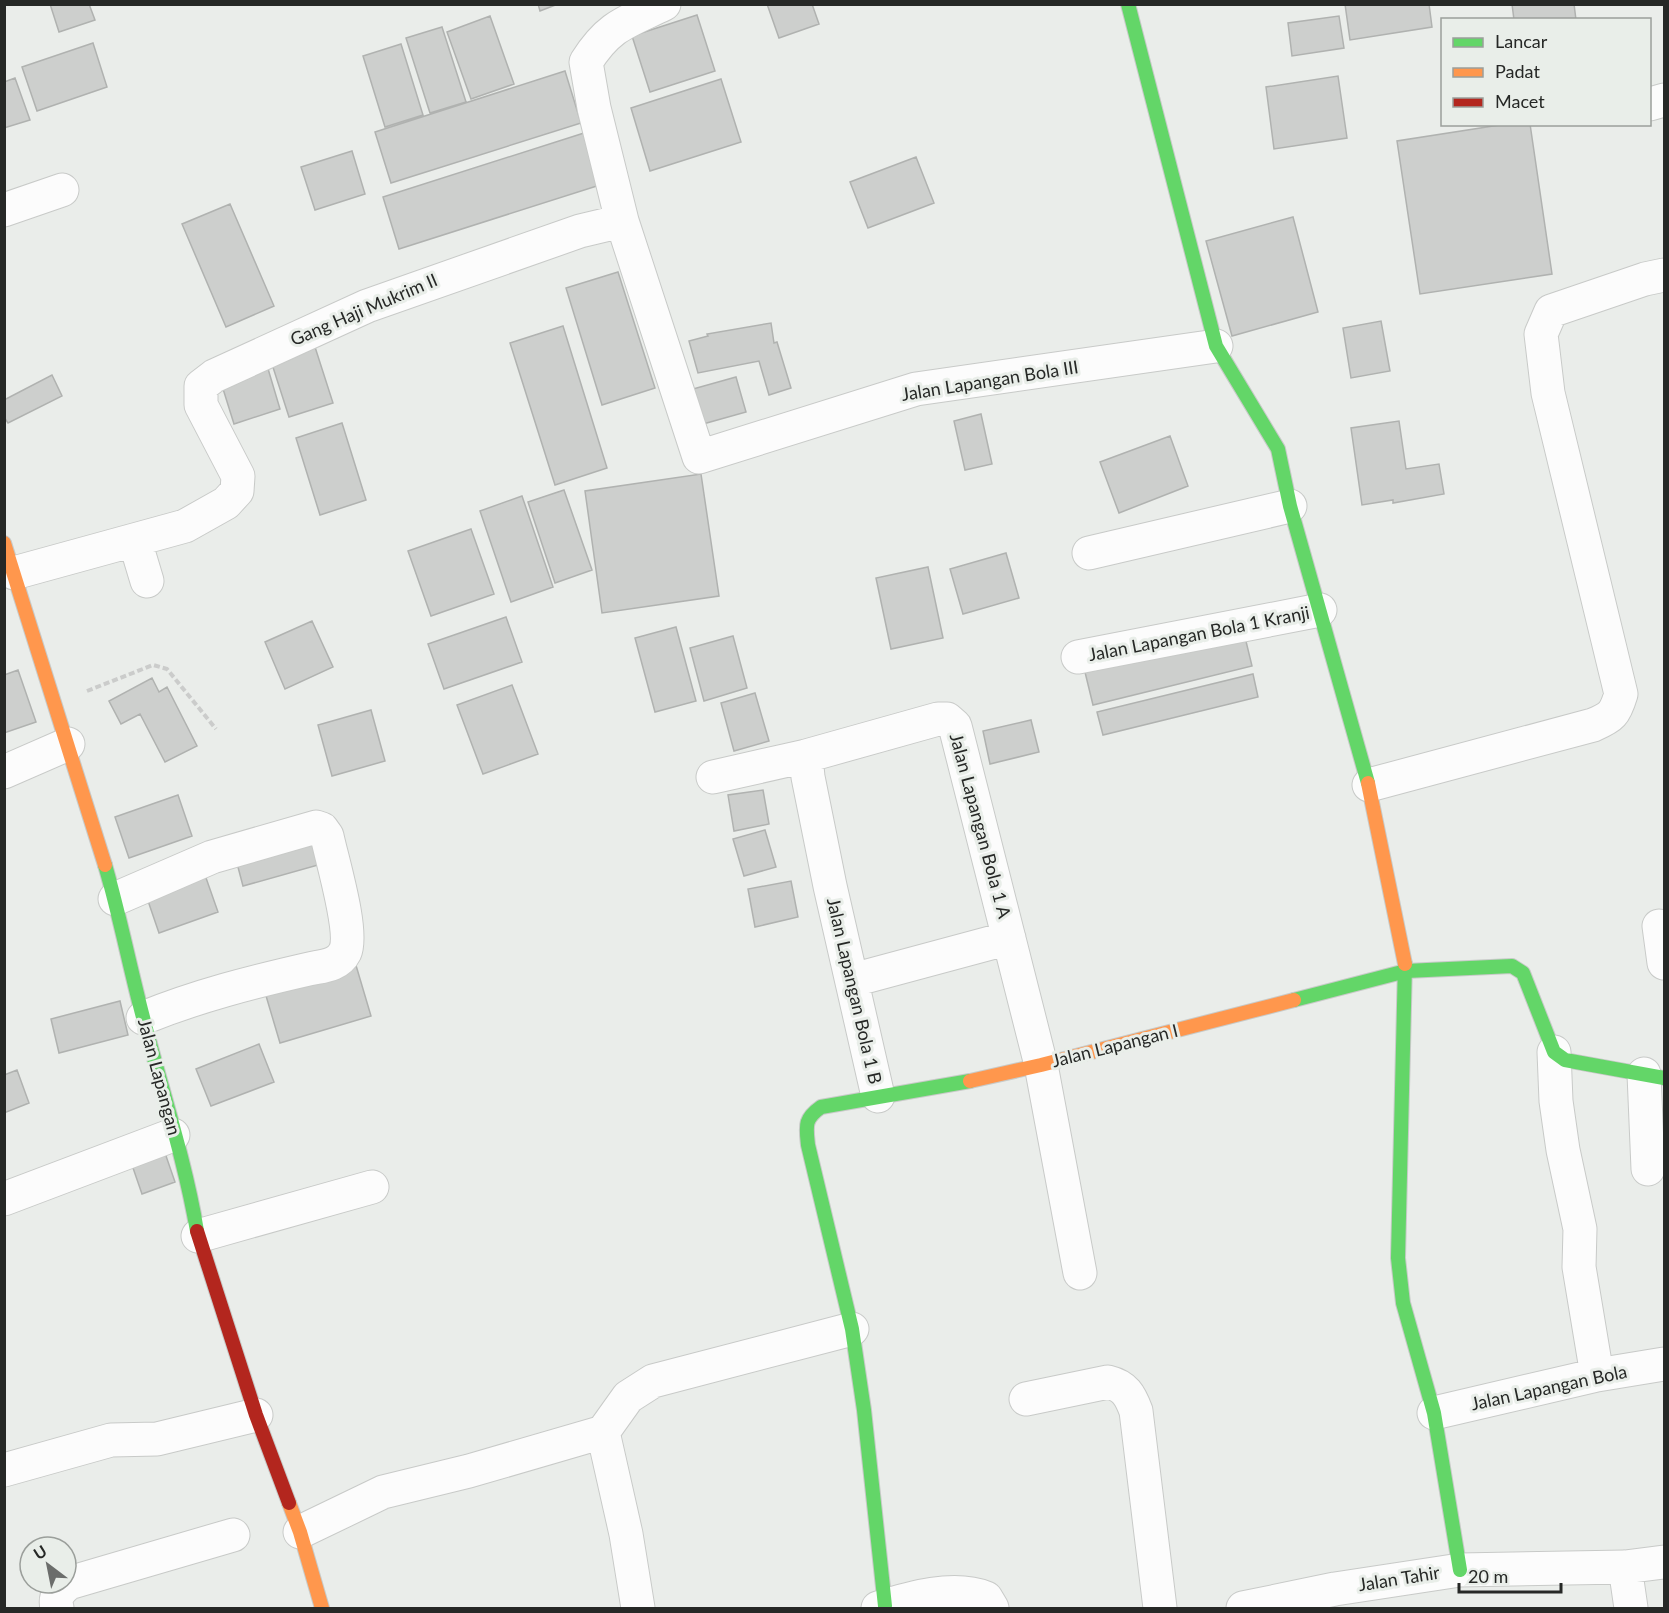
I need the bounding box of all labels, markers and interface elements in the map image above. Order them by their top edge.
legend [1441,18,1651,126]
text: Lancar [1495,30,1548,52]
text: Padat [1495,60,1540,82]
text: Macet [1495,90,1545,112]
street label: Gang Haji Mukrim II [287,268,441,350]
street label: Jalan Lapangan Bola III [900,355,1080,405]
street label: Jalan Lapangan Bola 1 Kranji [1086,601,1311,665]
street label: Jalan Lapangan Bola 1 A [946,731,1016,921]
street label: Jalan Lapangan Bola 1 B [823,896,887,1086]
street label: Jalan Lapangan [134,1016,186,1137]
street label: Jalan Lapangan I [1049,1019,1180,1071]
street label: Jalan Lapangan Bola [1469,1360,1629,1414]
north arrow [18,1535,78,1595]
text: U [30,1541,50,1563]
scale bar [1459,1556,1561,1594]
street label: Jalan Tahir [1357,1561,1441,1595]
text: 20 m [1468,1565,1508,1587]

